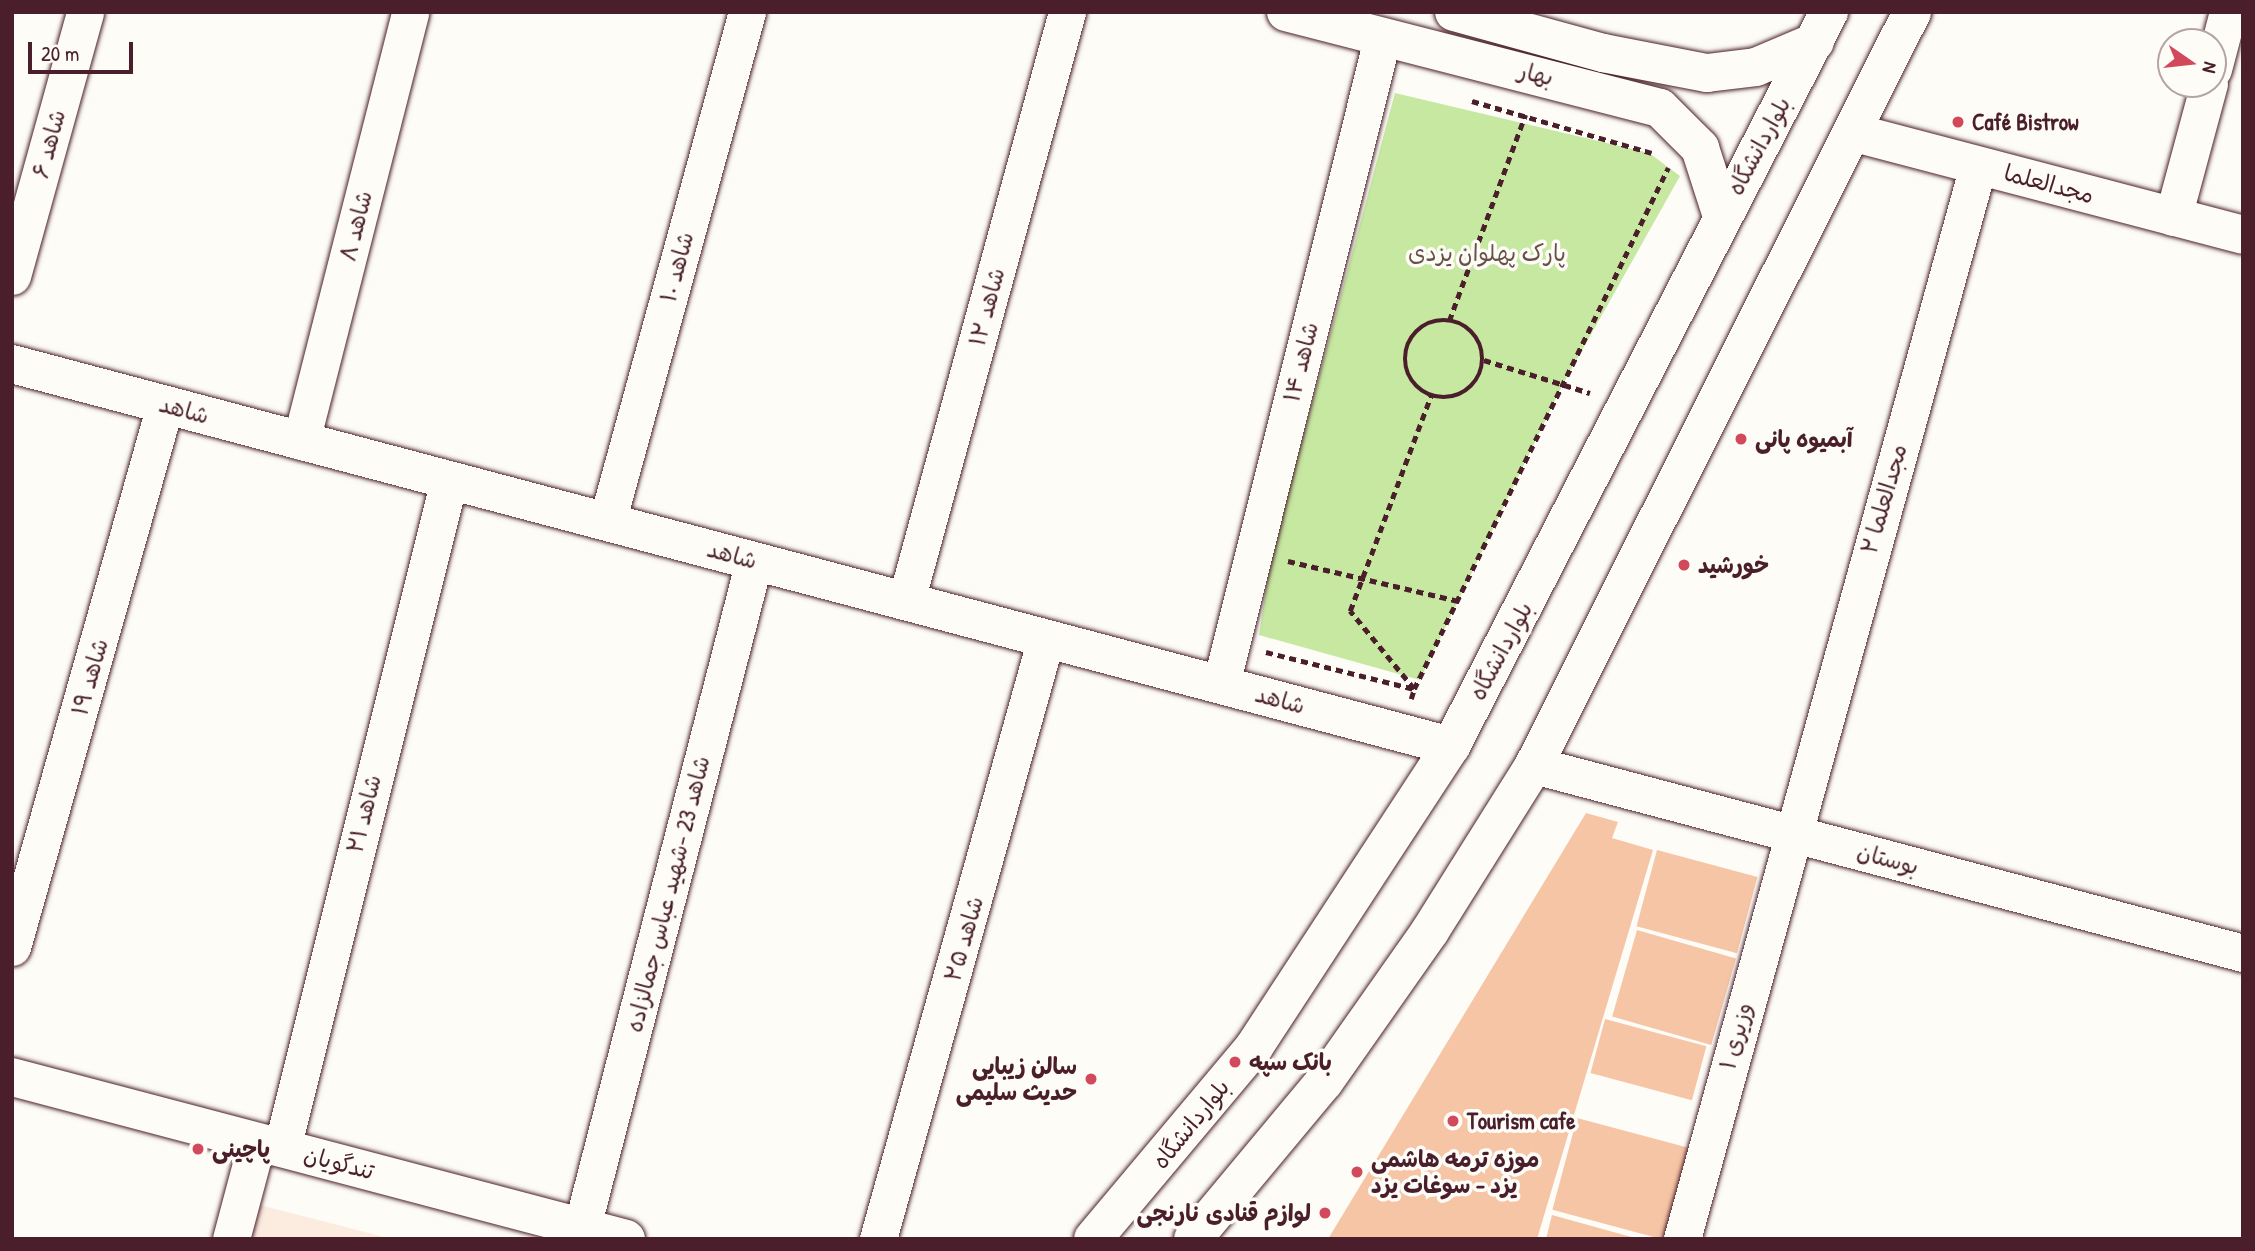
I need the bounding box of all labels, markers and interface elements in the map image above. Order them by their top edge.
scale bar [32,28,136,72]
north arrow [2157,28,2227,98]
text: 20 m [41,39,79,68]
street label: بهار [1516,57,1556,91]
text: N [2197,60,2224,76]
street label: بلواردانشگاه [1722,92,1796,200]
street label: شاهد ۶ [27,107,71,181]
place label: Café Bistrow [1972,108,2079,136]
marker: Café Bistrow [1950,114,1966,130]
street label: مجدالعلما [2001,159,2097,209]
street label: شاهد ۸ [334,188,378,264]
street label: شاهد ۱۰ [654,229,700,305]
park label: پارک پهلوان یزدی [1408,239,1566,267]
street label: شاهد ۱۲ [963,265,1011,349]
street label: شاهد ۱۴ [1278,319,1324,405]
street label: شاهد [156,390,212,430]
place label: آبمیوه پانی [1755,425,1853,453]
marker: آبمیوه پانی [1733,431,1749,447]
street label: مجدالعلما ۲ [1855,441,1913,557]
street label: شاهد [704,535,760,575]
place label: خورشید [1698,551,1769,579]
marker: خورشید [1676,557,1692,573]
street label: بلواردانشگاه [1464,597,1538,705]
street label: شاهد ۱۹ [66,635,114,719]
street label: شاهد [1252,680,1308,720]
street label: شاهد 23 -شهید عباس جمالزاده [620,753,716,1035]
street label: شاهد ۲۱ [341,772,387,856]
street label: بوستان [1854,838,1922,880]
street label: شاهد ۲۵ [939,893,989,985]
street label: وزیری ۱ [1714,1000,1758,1072]
place label: بانک سپه [1249,1048,1332,1076]
place label: سالن زیبایی حدیث سلیمی [956,1052,1077,1106]
marker: بانک سپه [1227,1054,1243,1070]
marker: سالن زیبایی حدیث سلیمی [1083,1071,1099,1087]
street label: بلواردانشگاه [1147,1074,1235,1174]
place label: Tourism cafe [1467,1107,1575,1135]
marker: Tourism cafe [1445,1113,1461,1129]
place label: پاچینی [212,1135,270,1163]
street label: تندگویان [301,1140,377,1186]
marker: پاچینی [190,1141,206,1157]
place label: موزه ترمه هاشمی یزد - سوغات یزد [1371,1145,1539,1199]
marker: موزه ترمه هاشمی یزد - سوغات یزد [1349,1164,1365,1180]
place label: لوازم قنادی نارنجی [1137,1199,1311,1227]
marker: لوازم قنادی نارنجی [1317,1205,1333,1221]

